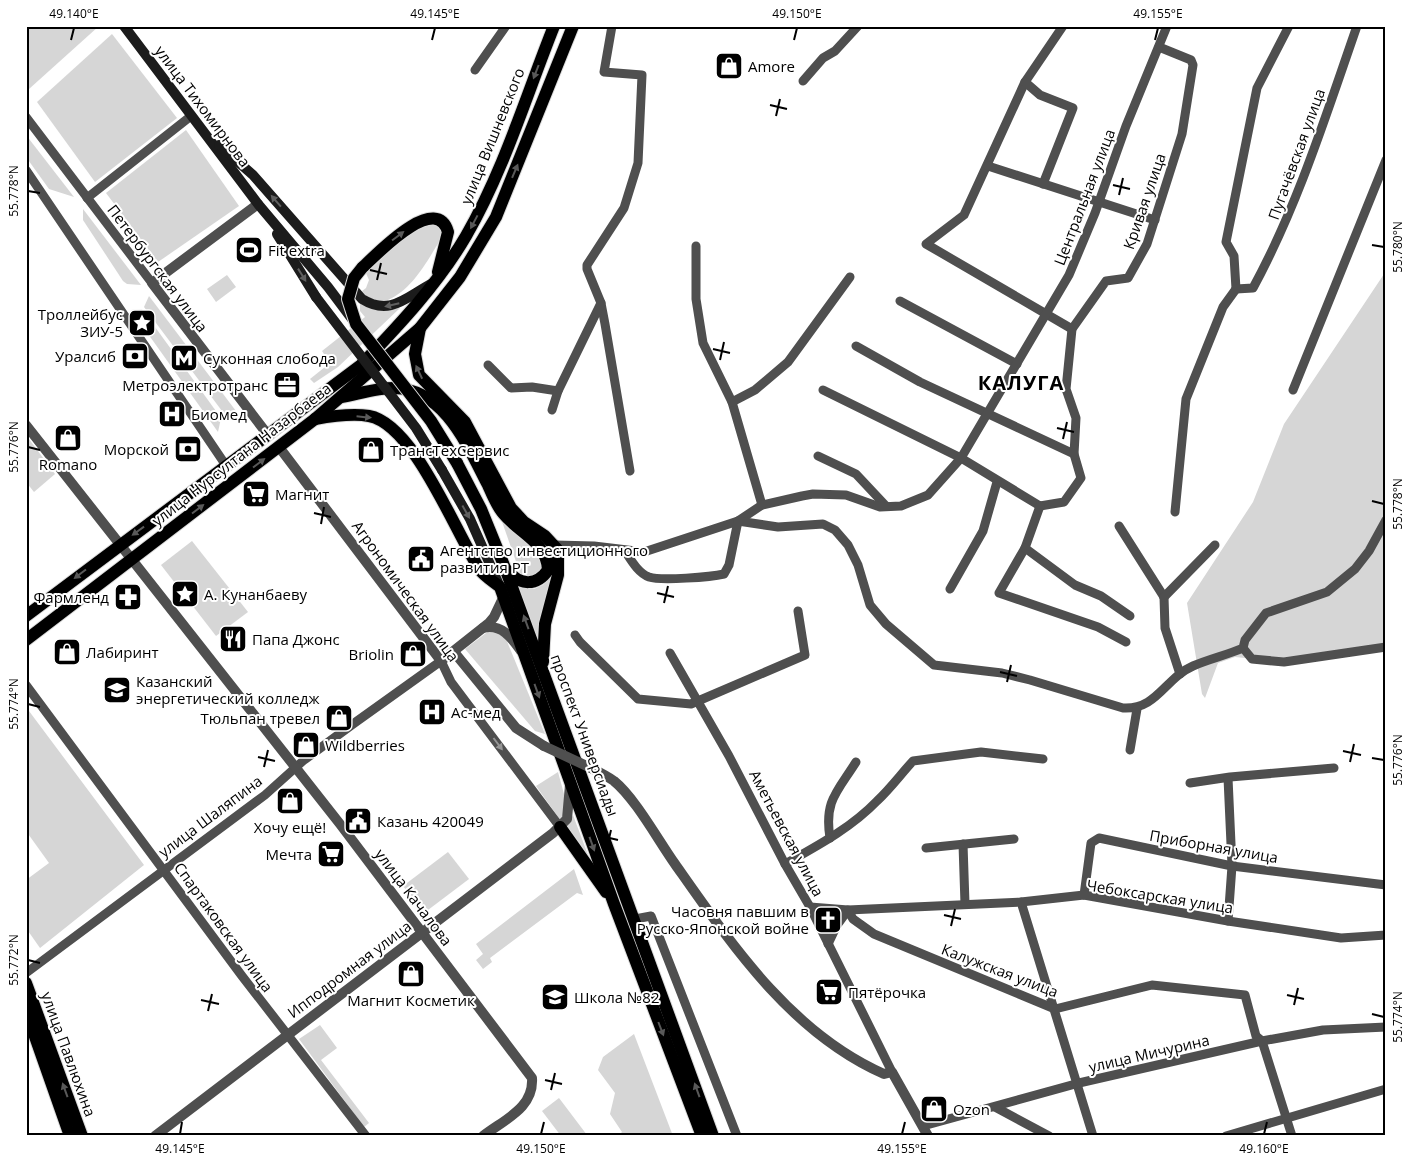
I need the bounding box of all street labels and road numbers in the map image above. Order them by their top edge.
street label: улица Тихомирнова [151,41,255,171]
street label: улица Вишневского [455,65,529,207]
street label: Пугачёвская улица [1263,86,1329,222]
street label: Центральная улица [1049,126,1119,268]
street label: Кривая улица [1118,150,1170,252]
street label: Петербургская улица [103,200,213,336]
street label: улица Нурсултана Назарбаева [147,378,335,530]
street label: Агрономическая улица [348,517,464,665]
street label: проспект Универсиады [546,651,624,819]
street label: Аметьевская улица [745,766,829,900]
street label: улица Шаляпина [154,771,266,861]
street label: Приборная улица [1148,825,1280,867]
street label: улица Качалова [371,844,457,950]
street label: Спартаковская улица [170,858,278,996]
street label: Чебоксарская улица [1085,875,1235,917]
street label: Ипподромная улица [283,916,415,1022]
street label: Калужская улица [939,939,1061,1001]
street label: улица Павлюхина [37,989,101,1119]
street label: улица Мичурина [1087,1029,1211,1077]

